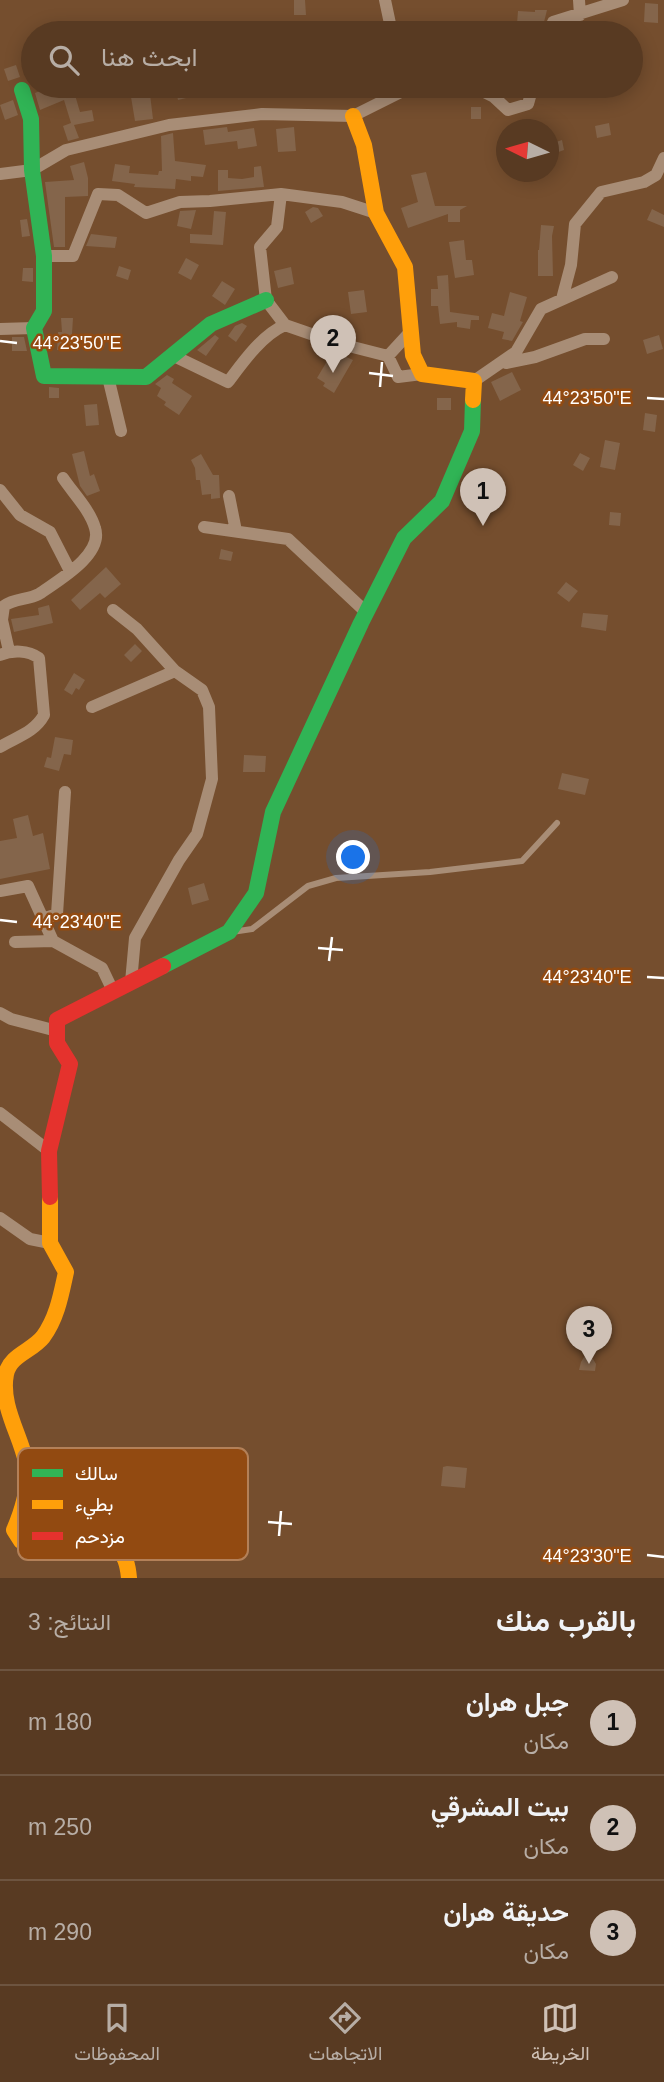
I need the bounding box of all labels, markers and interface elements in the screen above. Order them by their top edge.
search box [21,21,643,98]
icon: search [45,41,83,79]
text: ابحث هنا [101,42,197,72]
north arrow [496,119,559,182]
pin: 2 [310,315,356,373]
text: 44°23'50"E [32,333,122,353]
text: 44°23'50"E [542,388,632,408]
pin: 1 [460,468,506,526]
your location [336,840,370,874]
text: 44°23'40"E [32,912,122,932]
text: 44°23'40"E [542,967,632,987]
pin: 3 [566,1306,612,1364]
legend [18,1448,248,1560]
text: سالك [75,1463,118,1484]
text: بطيء [75,1494,113,1520]
text: مزدحم [75,1526,125,1549]
text: 44°23'30"E [542,1546,632,1566]
text: بالقرب منك [496,1604,636,1637]
text: النتائج: 3 [28,1609,111,1635]
text: جبل هران [466,1687,569,1717]
text: 180 m [28,1709,92,1735]
text: 1 [607,1709,619,1735]
text: مكان [523,1728,569,1754]
text: بيت المشرقي [431,1792,569,1822]
text: 250 m [28,1814,92,1840]
text: 2 [607,1814,619,1840]
text: مكان [523,1833,569,1859]
text: حديقة هران [443,1897,569,1927]
text: 290 m [28,1919,92,1945]
text: 3 [607,1919,619,1945]
text: مكان [523,1938,569,1964]
tab: المحفوظات [74,1999,160,2070]
tab: الاتجاهات [309,1999,382,2070]
tab: الخريطة [531,1999,590,2070]

